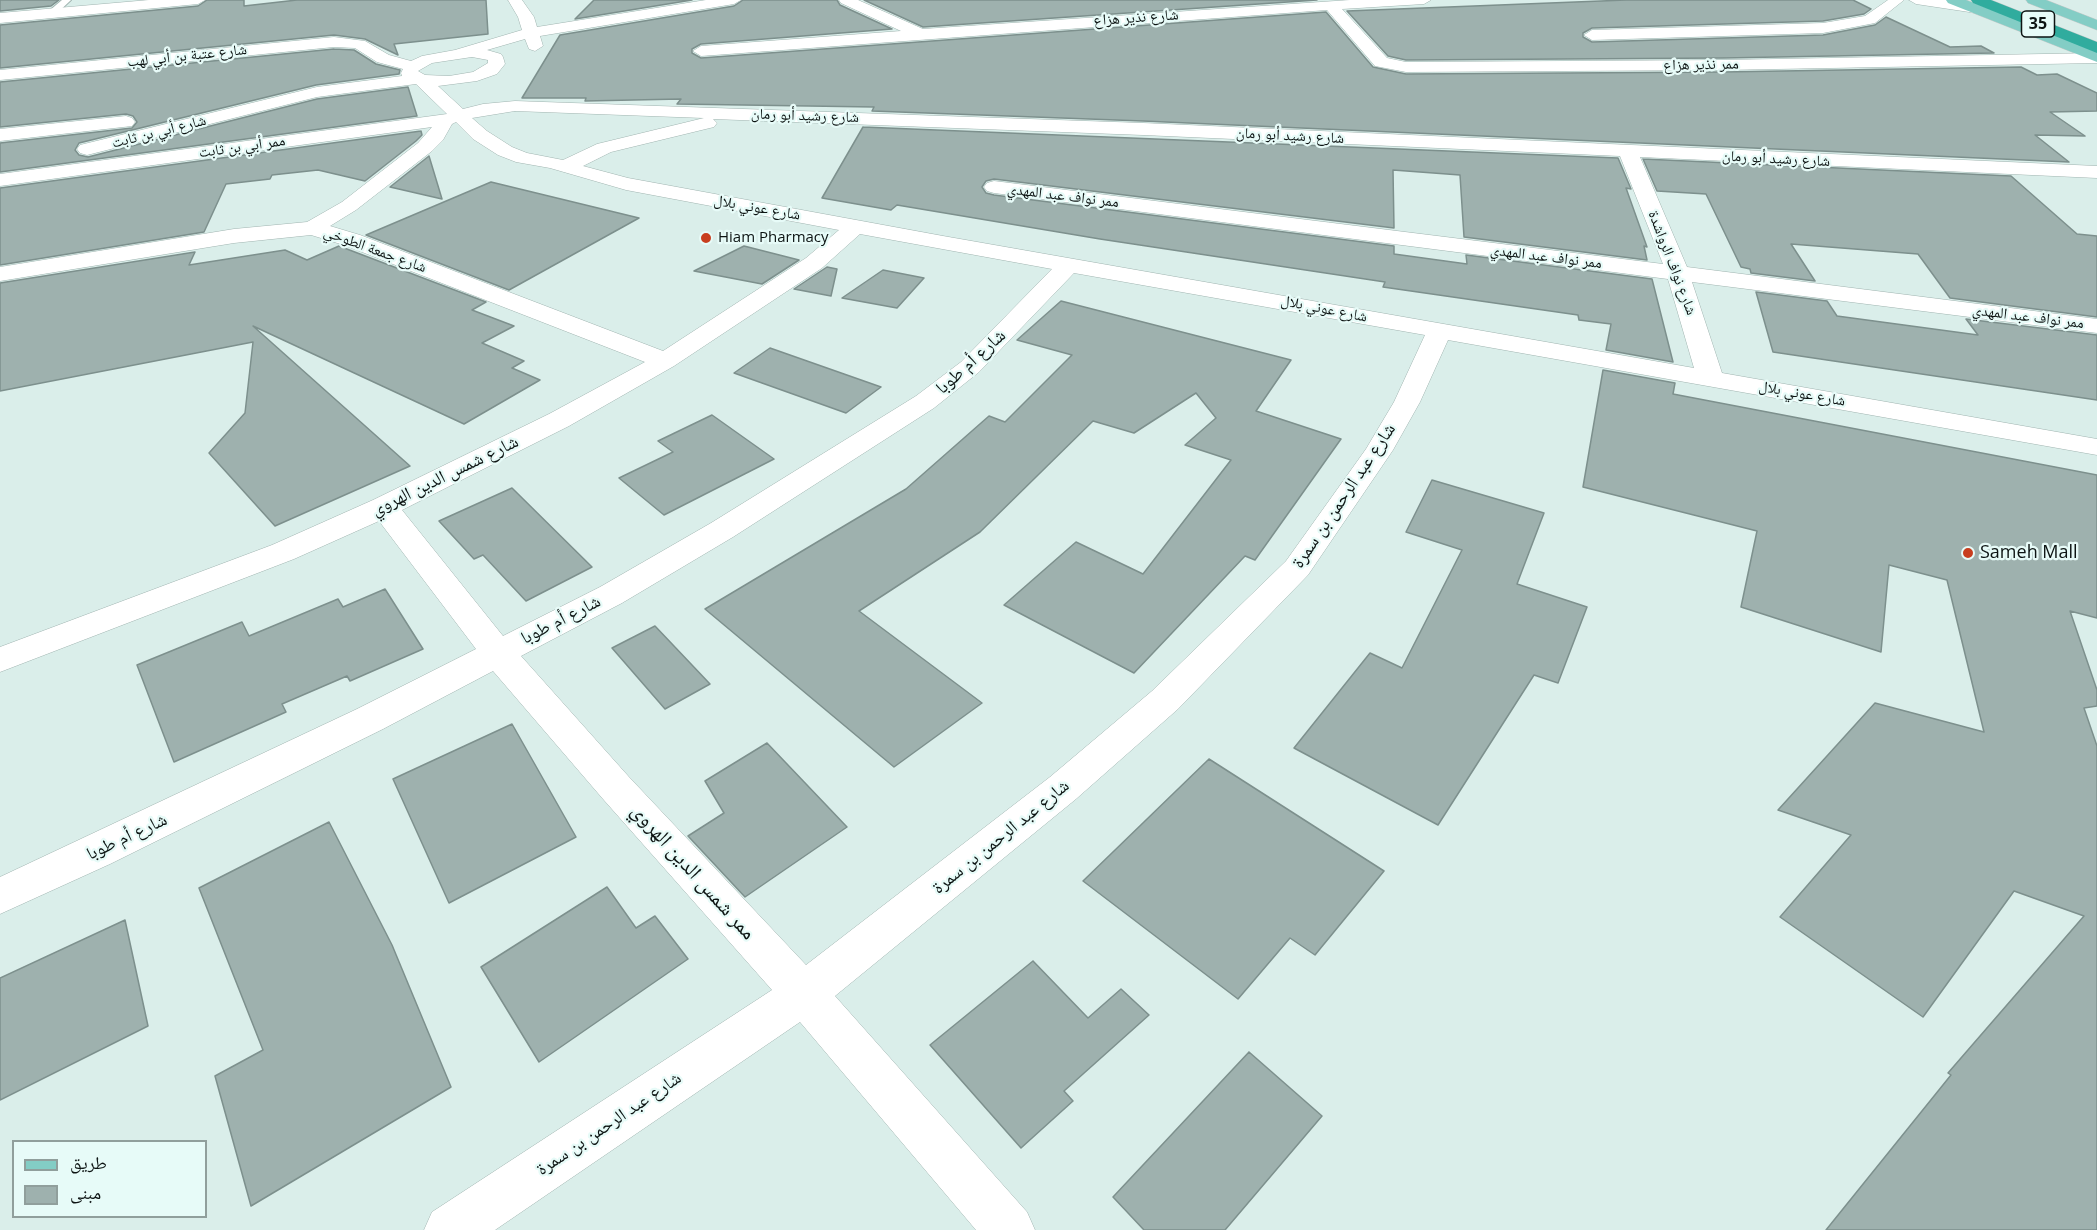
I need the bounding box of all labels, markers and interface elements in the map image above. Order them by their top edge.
street label: شارع نذير هزاع [1093,6,1179,30]
road number: 35 [2022,11,2054,37]
street label: شارع عتبة بن أبي لهب [126,41,248,71]
street label: ممر نذير هزاع [1663,55,1739,75]
street label: شارع رشيد أبو رمان [751,105,859,127]
street label: شارع أبي بن ثابت [110,112,208,152]
street label: شارع رشيد أبو رمان [1235,124,1345,148]
street label: ممر أبي بن ثابت [198,132,286,162]
street label: شارع رشيد أبو رمان [1721,147,1831,171]
street label: ممر نواف عبد المهدي [1006,180,1120,212]
street label: شارع عوني بلال [712,192,802,224]
street label: شارع نواف الرواشدة [1644,208,1700,318]
street label: شارع جمعة الطوخي [321,223,429,277]
place label: Hiam Pharmacy [718,229,829,247]
marker: Hiam Pharmacy [699,231,713,245]
street label: ممر نواف عبد المهدي [1489,241,1603,273]
street label: شارع عوني بلال [1279,292,1369,326]
street label: ممر نواف عبد المهدي [1971,301,2085,333]
street label: شارع أم طوبا [932,325,1010,399]
street label: شارع عوني بلال [1757,378,1847,410]
street label: شارع عبد الرحمن بن سمرة [1288,420,1400,572]
street label: شارع شمس الدين الهروي [368,431,522,521]
place label: Sameh Mall [1980,542,2078,564]
marker: Sameh Mall [1961,546,1975,560]
street label: شارع أم طوبا [518,591,604,649]
street label: شارع عبد الرحمن بن سمرة [928,775,1074,899]
street label: ممر شمس الدين الهروي [625,799,761,945]
street label: شارع أم طوبا [83,809,171,865]
street label: شارع عبد الرحمن بن سمرة [533,1068,685,1180]
legend [12,1140,207,1218]
text: طريق [70,1150,107,1174]
text: مبنى [70,1180,101,1204]

